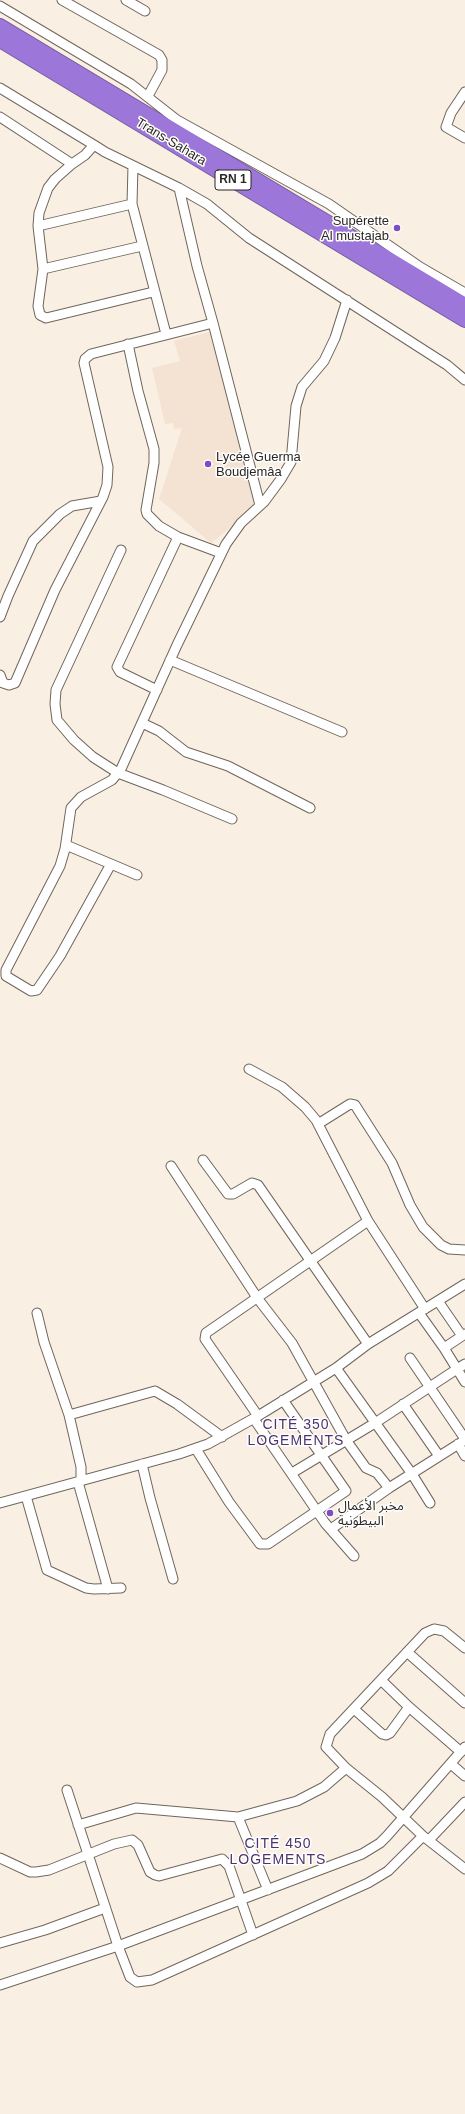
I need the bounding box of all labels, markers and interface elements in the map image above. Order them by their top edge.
street label: Trans-Sahara [133,115,209,169]
road number: RN 1 [215,170,251,190]
place label: Supérette Al mustajab [321,213,389,244]
marker: Supérette Al mustajab [392,223,402,233]
place label: Lycée Guerma Boudjemâa [216,449,301,480]
marker: Lycée Guerma Boudjemâa [203,459,213,469]
district label: CITÉ 350 LOGEMENTS [248,1417,344,1450]
place label: مخبر الأعمال البيطونية [338,1498,404,1529]
marker: مخبر الأعمال البيطونية [325,1508,335,1518]
district label: CITÉ 450 LOGEMENTS [230,1836,326,1868]

